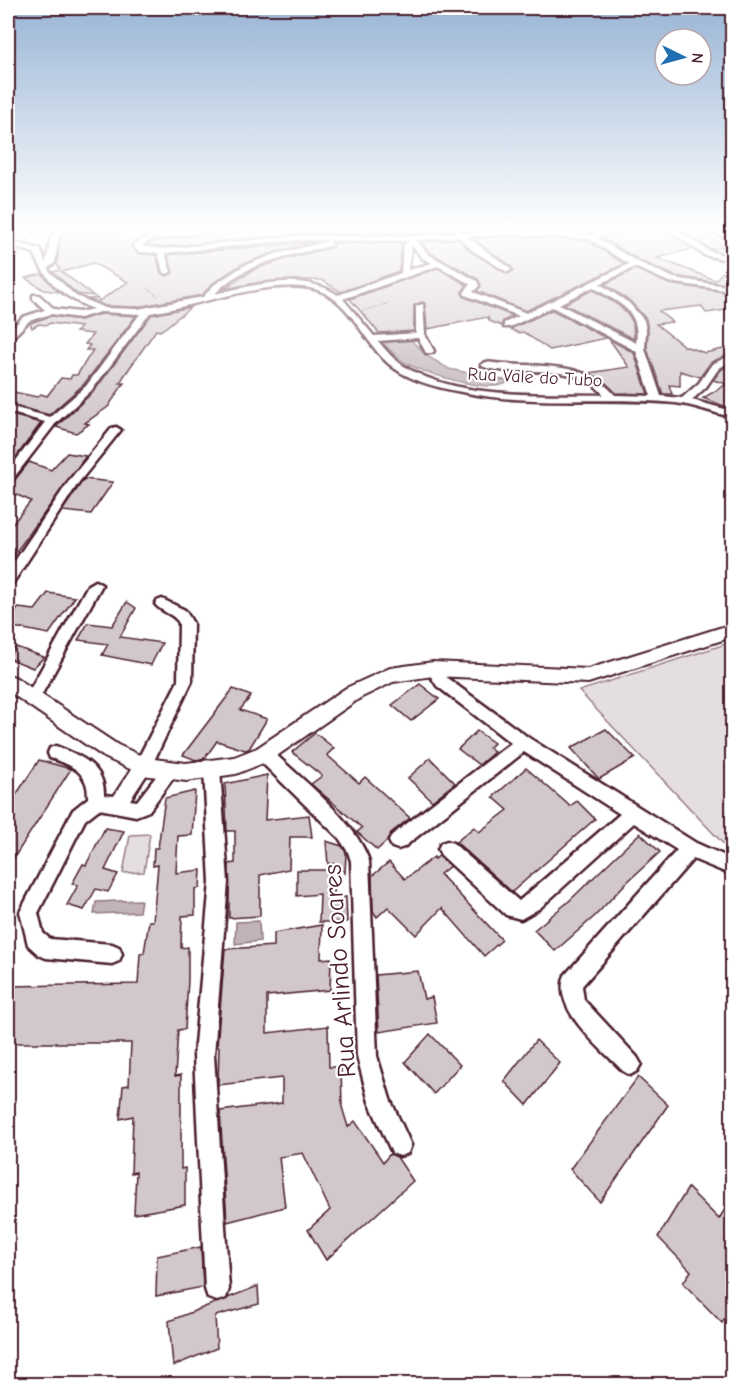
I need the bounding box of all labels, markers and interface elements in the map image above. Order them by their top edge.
north arrow [653,27,713,87]
text: N [688,52,706,64]
street label: Rua Vale do Tubo [467,363,603,392]
street label: Rua Arlindo Soares [318,863,362,1079]

